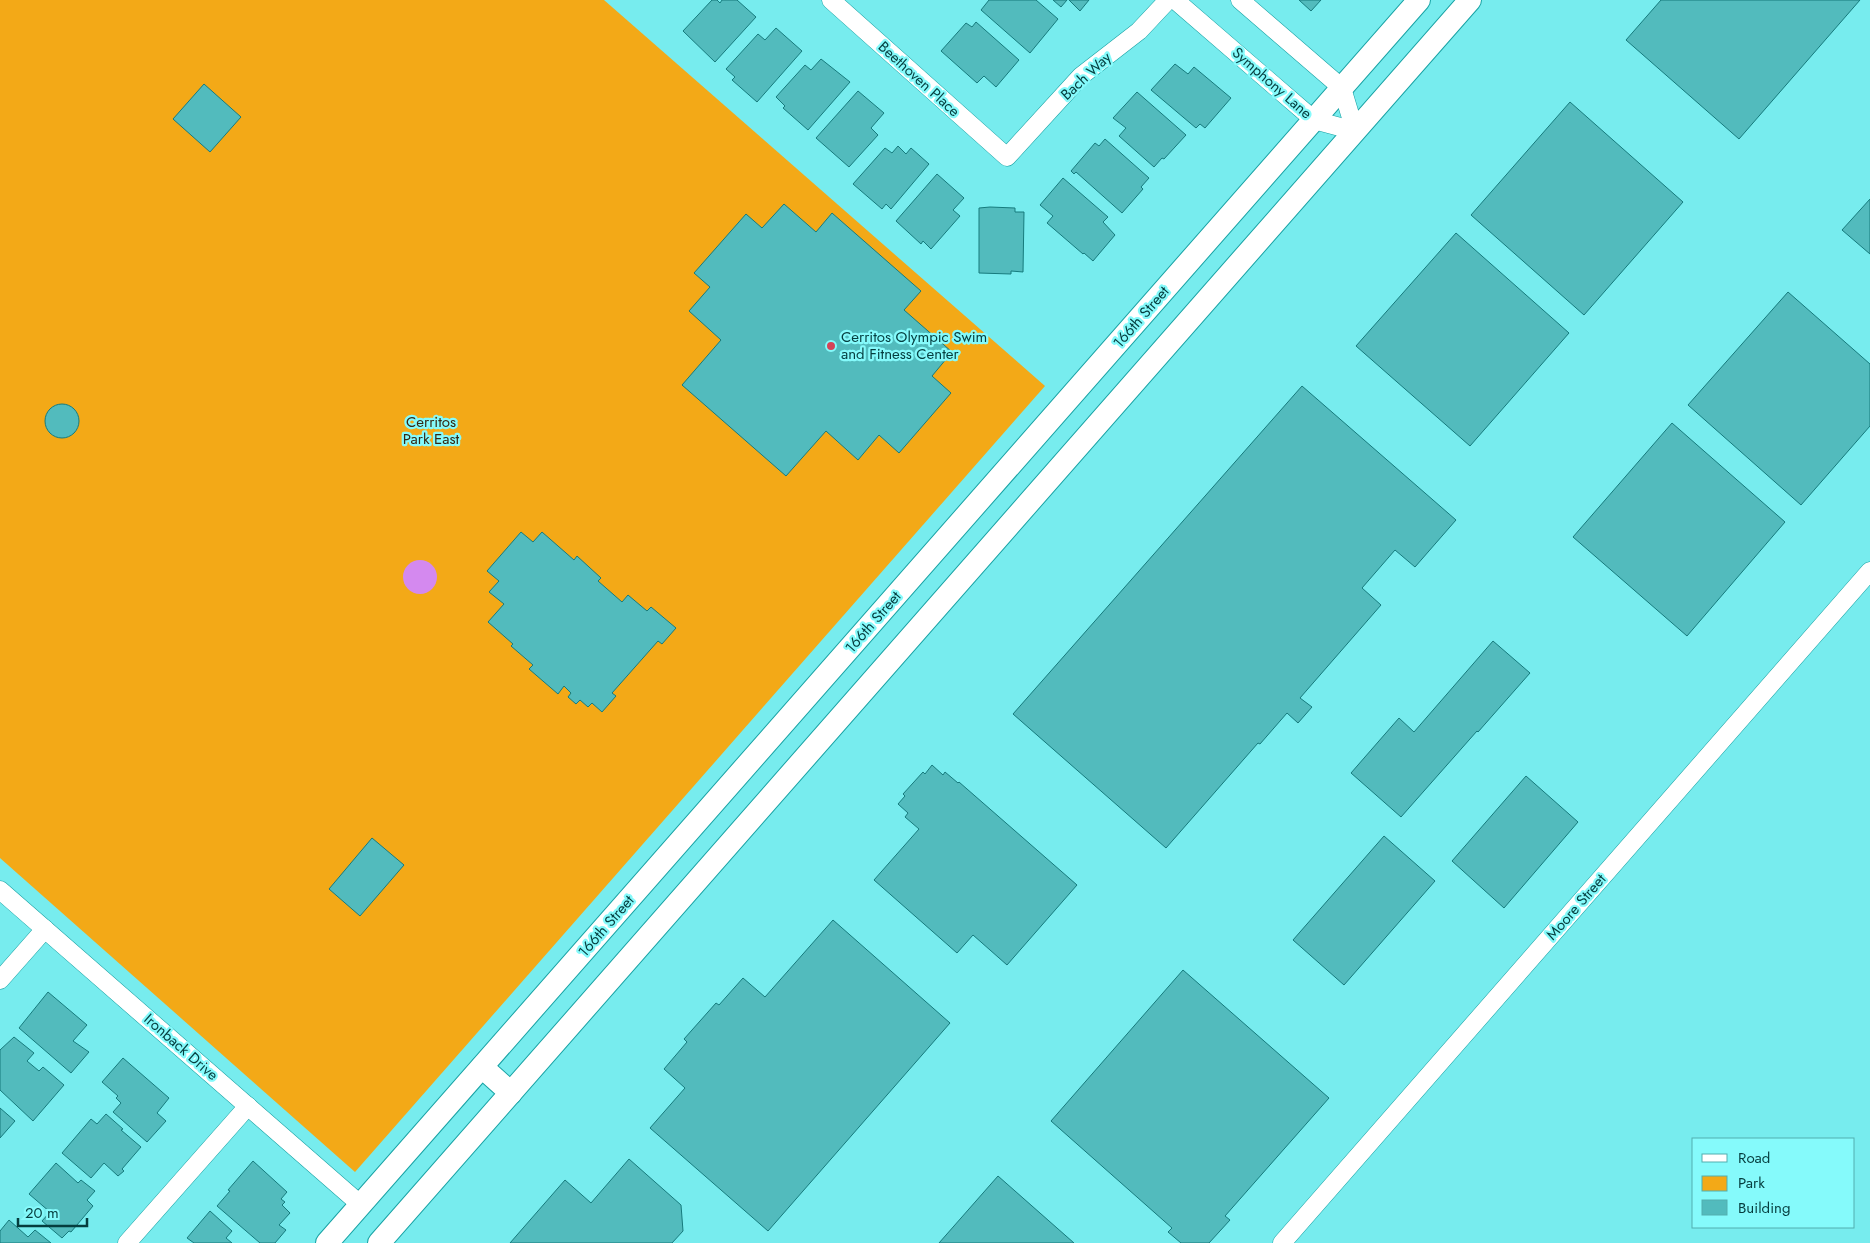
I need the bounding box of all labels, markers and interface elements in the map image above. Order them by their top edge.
street label: Beethoven Place [873,36,965,122]
street label: Symphony Lane [1227,42,1317,124]
street label: Bach Way [1056,46,1117,105]
street label: 166th Street [1108,281,1174,353]
place label: Cerritos Olympic Swim and Fitness Center [841,326,987,365]
marker: Cerritos Olympic Swim and Fitness Center [825,340,837,352]
park label: Cerritos Park East [403,411,460,450]
street label: 166th Street [840,586,906,658]
street label: Moore Street [1541,869,1611,945]
street label: 166th Street [573,890,639,962]
street label: Ironback Drive [139,1009,223,1086]
legend [1692,1138,1855,1228]
text: Road [1738,1147,1770,1169]
text: Park [1738,1172,1765,1194]
scale bar [18,1196,86,1228]
text: Building [1738,1197,1790,1219]
text: 20 m [25,1202,59,1224]

